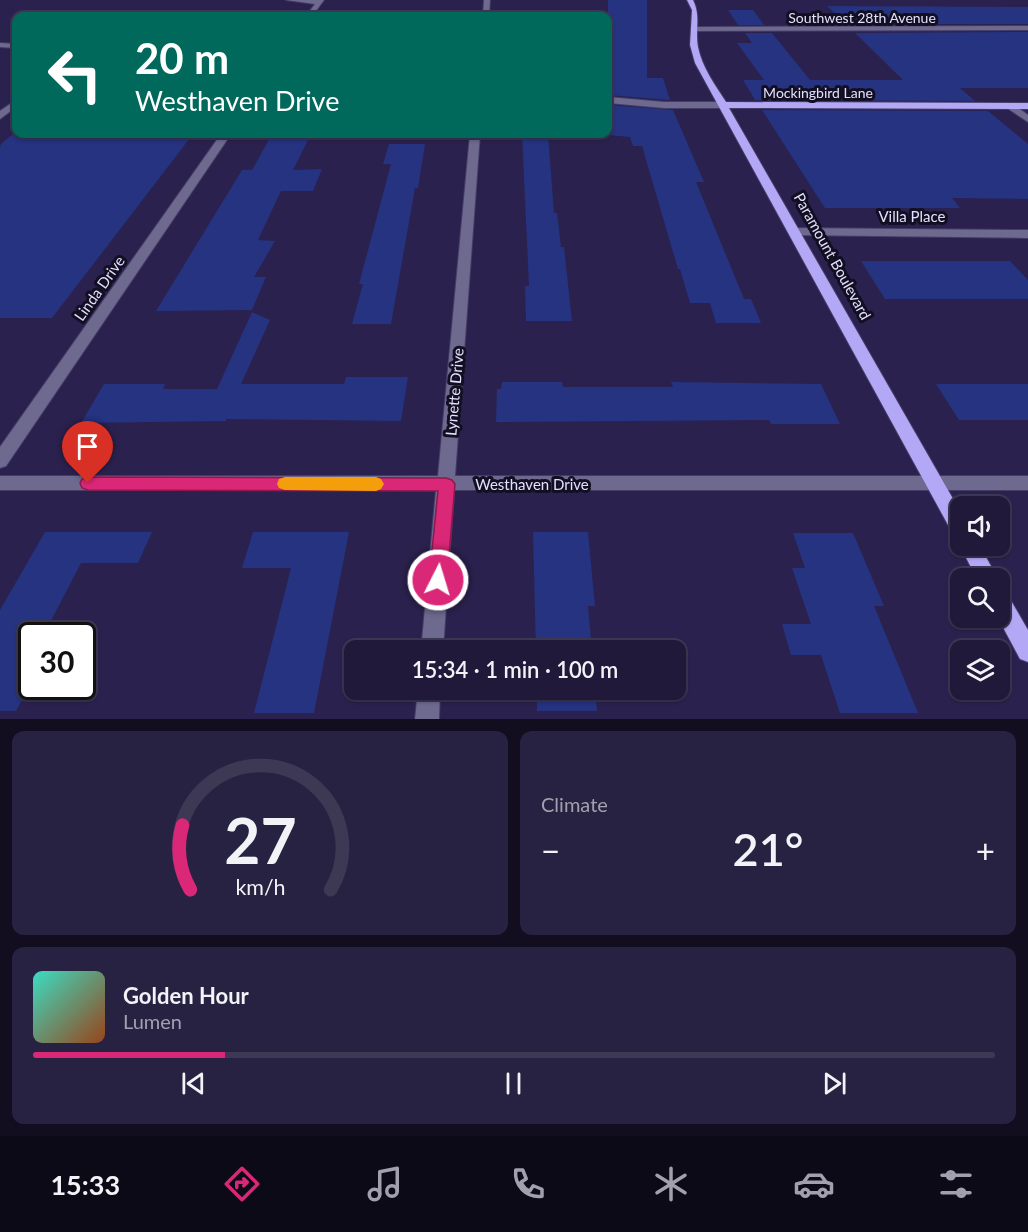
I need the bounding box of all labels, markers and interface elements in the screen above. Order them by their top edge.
street label: Southwest 28th Avenue [788,9,936,26]
text: 20 m [135,33,229,83]
icon: left [36,36,114,114]
text: Westhaven Drive [135,84,339,117]
street label: Mockingbird Lane [763,84,873,101]
street label: Paramount Boulevard [791,190,875,322]
street label: Villa Place [878,207,946,225]
street label: Linda Drive [70,252,128,324]
street label: Lynette Drive [441,347,467,437]
pin [62,421,113,483]
icon: arrive [71,430,104,463]
street label: Westhaven Drive [475,475,589,493]
map controls [950,496,1010,700]
button: sound [950,496,1010,556]
position arrow [406,548,470,612]
button: search [950,568,1010,628]
speed limit sign: 30 [18,622,96,700]
button: layers [950,640,1010,700]
text: 15:34 · 1 min · 100 m [412,656,618,683]
text: Climate [541,792,608,816]
text: 27 [224,802,296,877]
text: 21° [733,822,803,876]
text: − [541,830,560,870]
text: + [976,830,995,870]
text: km/h [235,874,285,900]
text: Golden Hour [123,982,249,1009]
text: Lumen [123,1009,182,1033]
icon: previous [177,1067,210,1100]
icon: pause [497,1067,530,1100]
icon: next [818,1067,851,1100]
icon: directions [221,1163,263,1205]
icon: music [364,1163,406,1205]
icon: phone [507,1163,549,1205]
icon: climate [650,1163,692,1205]
icon: car [793,1163,835,1205]
icon: filters [935,1163,977,1205]
text: 15:33 [50,1168,120,1201]

